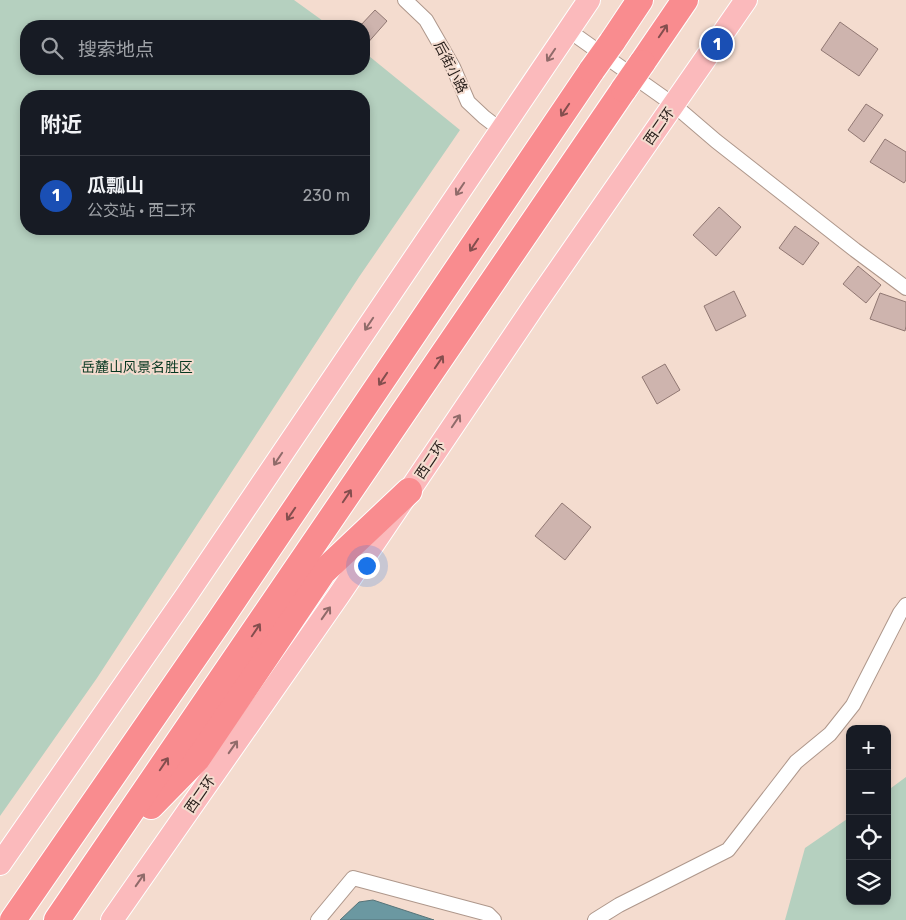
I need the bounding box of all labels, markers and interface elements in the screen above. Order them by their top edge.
search box [20,20,370,75]
one-way arrow [658,25,668,39]
pin: 1 [701,25,733,63]
icon: search [38,34,66,62]
text: 搜索地点 [78,38,154,61]
street label: 后街小路 [430,38,471,96]
one-way arrow [546,48,556,62]
one-way arrow [560,103,570,117]
street label: 西二环 [640,104,678,148]
text: 附近 [40,112,82,137]
text: 瓜瓢山 [87,174,144,197]
one-way arrow [455,182,465,196]
text: 1 [52,186,60,205]
text: 230 m [303,186,350,205]
text: 公交站 · 西二环 [87,201,196,220]
one-way arrow [469,238,479,252]
one-way arrow [364,317,374,331]
one-way arrow [434,355,444,369]
park label: 岳麓山风景名胜区 [81,359,193,376]
one-way arrow [378,372,388,386]
one-way arrow [451,414,462,428]
street label: 西二环 [412,438,449,482]
one-way arrow [273,451,283,465]
one-way arrow [342,489,352,503]
one-way arrow [286,507,297,521]
your location [354,553,380,579]
one-way arrow [321,607,331,621]
one-way arrow [251,623,261,637]
map controls [846,725,891,905]
button: + [846,725,891,770]
one-way arrow [228,740,238,754]
one-way arrow [159,758,169,772]
button: − [846,770,891,815]
street label: 西二环 [181,772,219,816]
button: locate [846,815,891,860]
button: layers [846,860,891,905]
one-way arrow [135,873,145,887]

